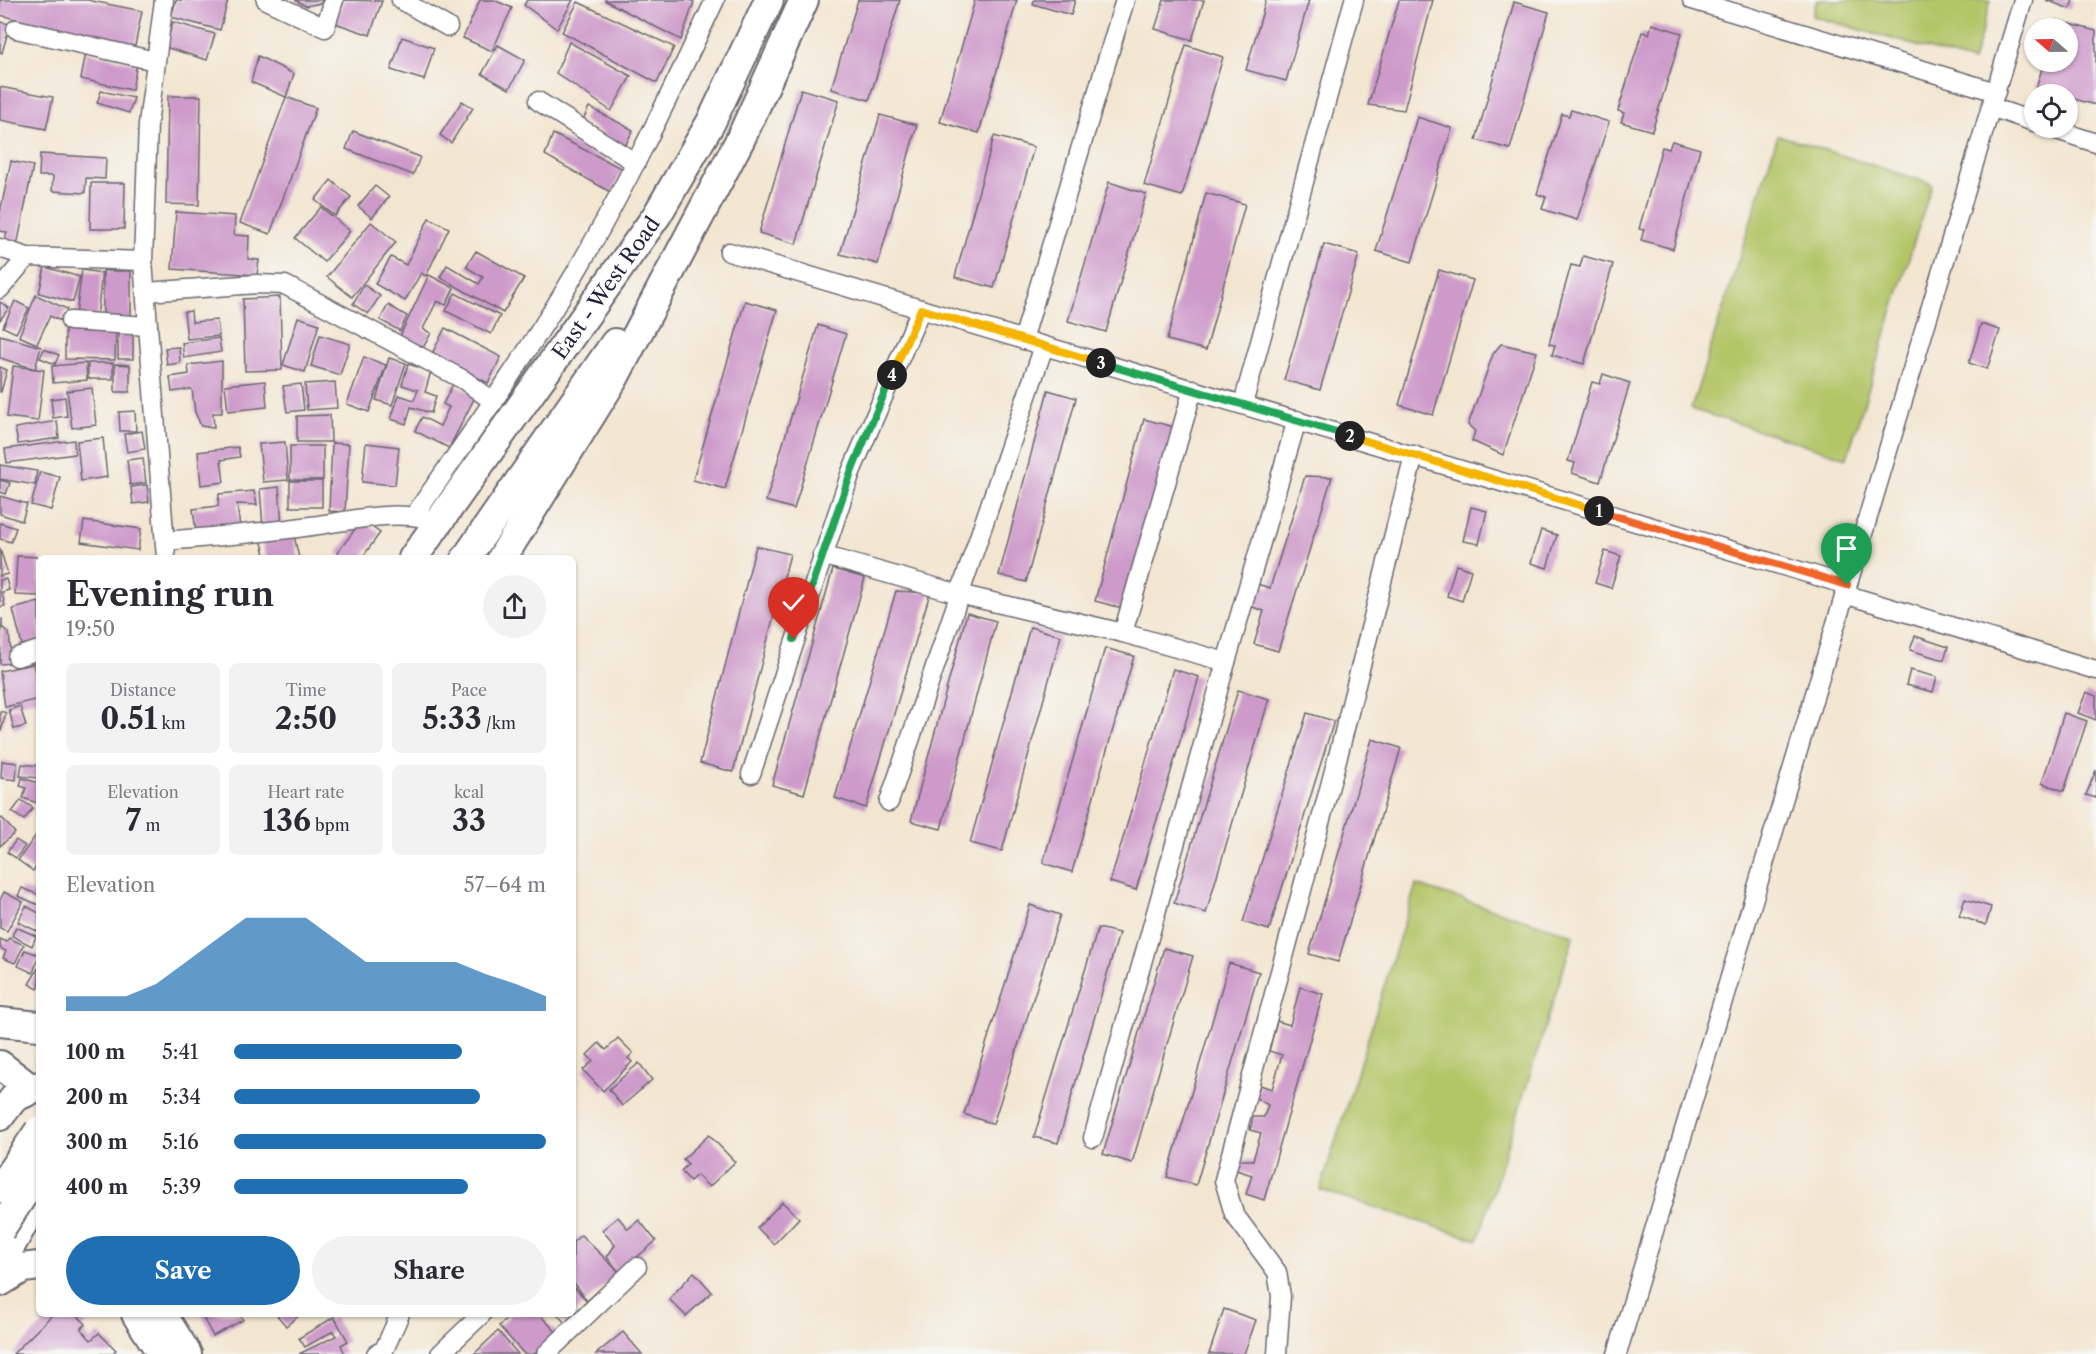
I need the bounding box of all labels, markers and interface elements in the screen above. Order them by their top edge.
north arrow [2024,18,2078,72]
map controls [2024,18,2078,138]
button: locate [2024,84,2078,138]
street label: East - West Road [546,211,665,364]
pin: 3 [1086,348,1116,378]
text: 3 [1096,353,1106,373]
pin: 4 [877,360,907,390]
text: 4 [887,365,897,385]
pin: 2 [1335,421,1365,451]
text: 2 [1345,426,1355,446]
pin: 1 [1584,496,1614,526]
text: 1 [1595,501,1603,521]
pin [1821,523,1872,585]
icon: arrive [1830,532,1863,565]
text: Evening run [66,574,274,615]
button: share [483,575,546,638]
pin [768,577,819,639]
icon: check [777,586,810,619]
text: 19:50 [66,617,115,641]
text: Distance [110,680,176,700]
text: Time [286,680,326,700]
text: Pace [451,680,487,700]
text: 0.51 [100,700,157,737]
text: 2:50 [275,700,337,737]
text: 5:33 [422,700,482,737]
text: km [157,713,186,733]
text: /km [482,713,516,733]
text: Elevation [107,782,179,802]
text: Heart rate [267,782,345,802]
text: kcal [454,782,484,802]
text: 7 [126,802,141,839]
text: 136 [262,802,311,839]
text: 33 [452,802,486,839]
text: m [141,815,160,835]
text: bpm [311,815,350,835]
text: Elevation [66,873,155,897]
text: 57–64 m [464,873,546,897]
text: 100 m [66,1040,125,1064]
text: 5:41 [162,1040,198,1064]
text: 200 m [66,1085,128,1109]
text: 5:34 [162,1085,201,1109]
text: 300 m [66,1130,128,1154]
text: 5:16 [162,1130,199,1154]
text: 400 m [66,1175,128,1199]
text: 5:39 [162,1175,201,1199]
button: Save [66,1236,300,1305]
button: Share [312,1236,546,1305]

